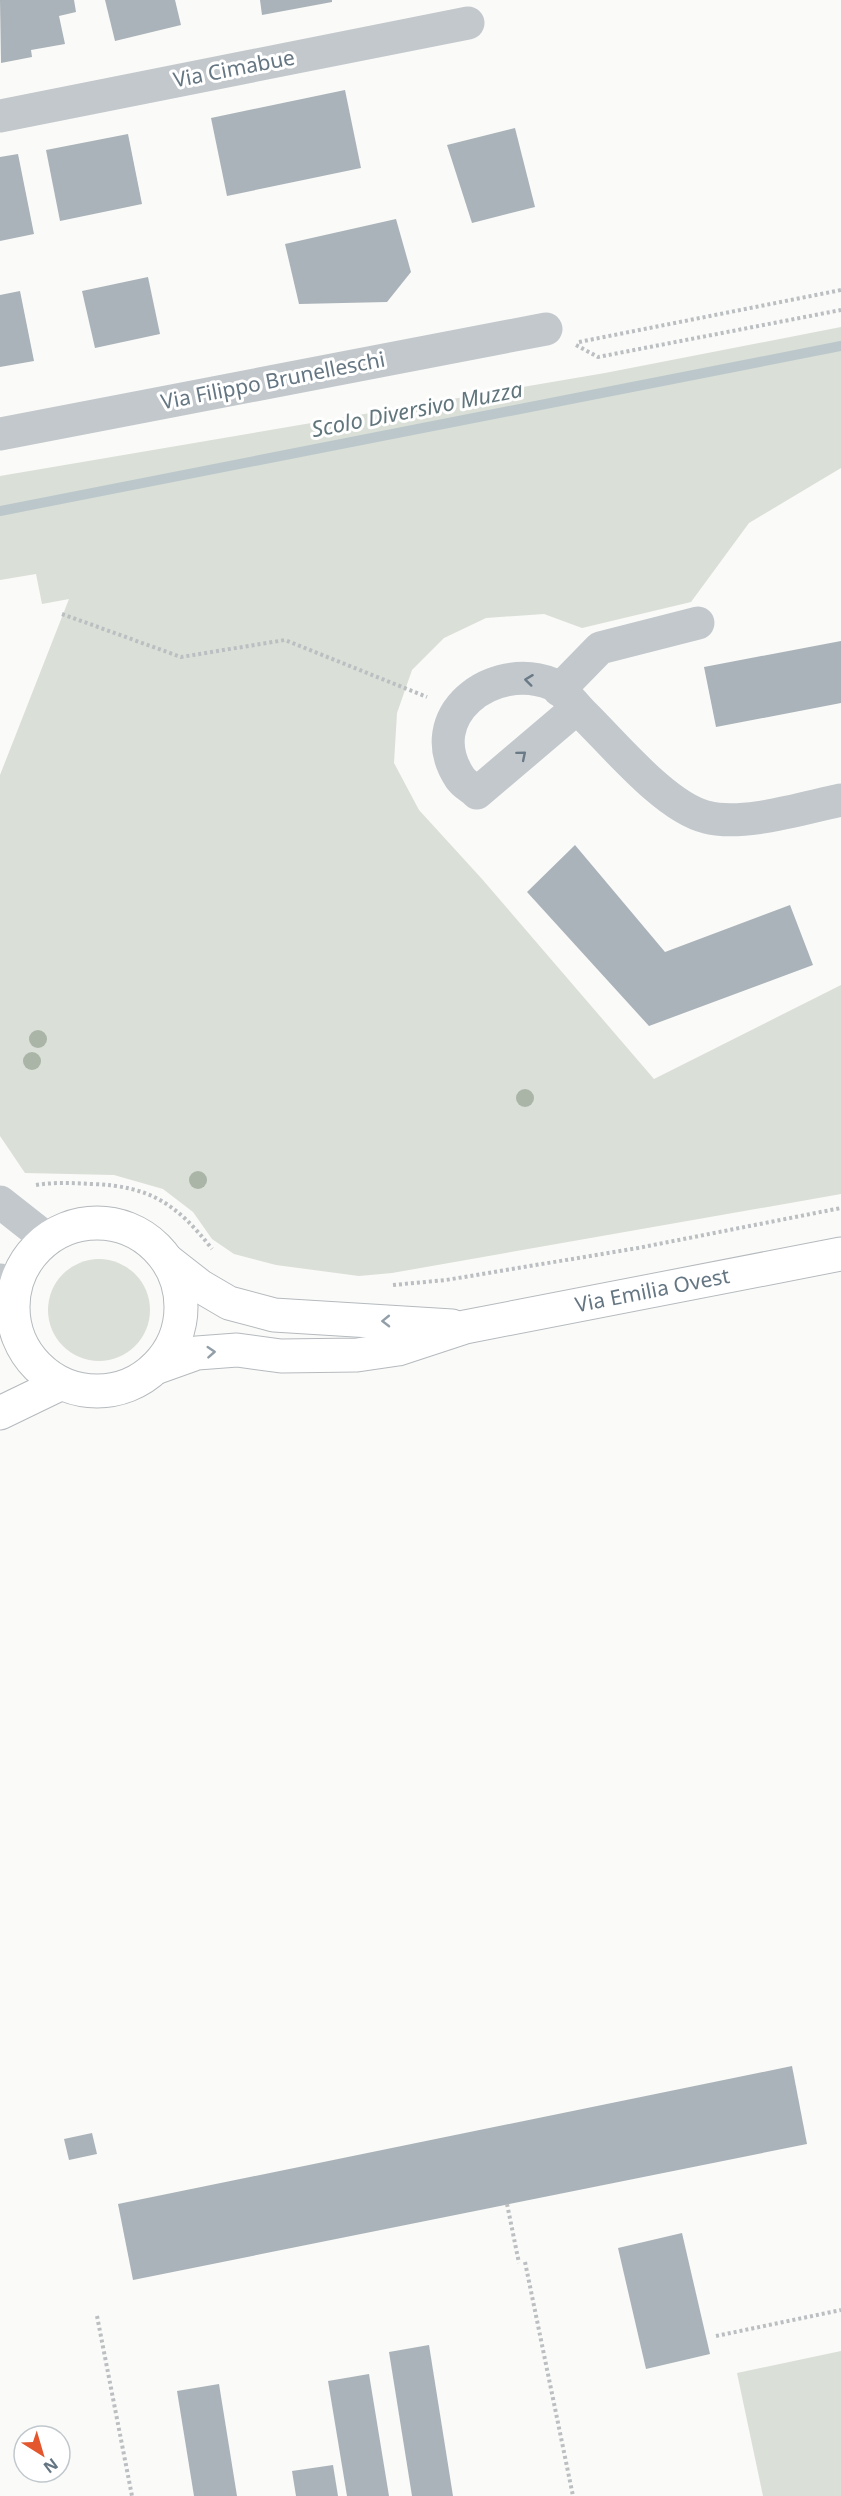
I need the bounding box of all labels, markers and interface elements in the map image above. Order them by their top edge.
street label: Via Cimabue [171,43,297,94]
street label: Via Filippo Brunelleschi [158,345,387,415]
water label: Scolo Diversivo Muzza [309,373,525,443]
one-way arrow [524,674,534,687]
one-way arrow [515,751,526,762]
street label: Via Emilia Ovest [573,1261,732,1318]
one-way arrow [382,1315,391,1327]
one-way arrow [206,1346,215,1359]
north arrow [12,2424,72,2484]
text: N [39,2453,63,2479]

